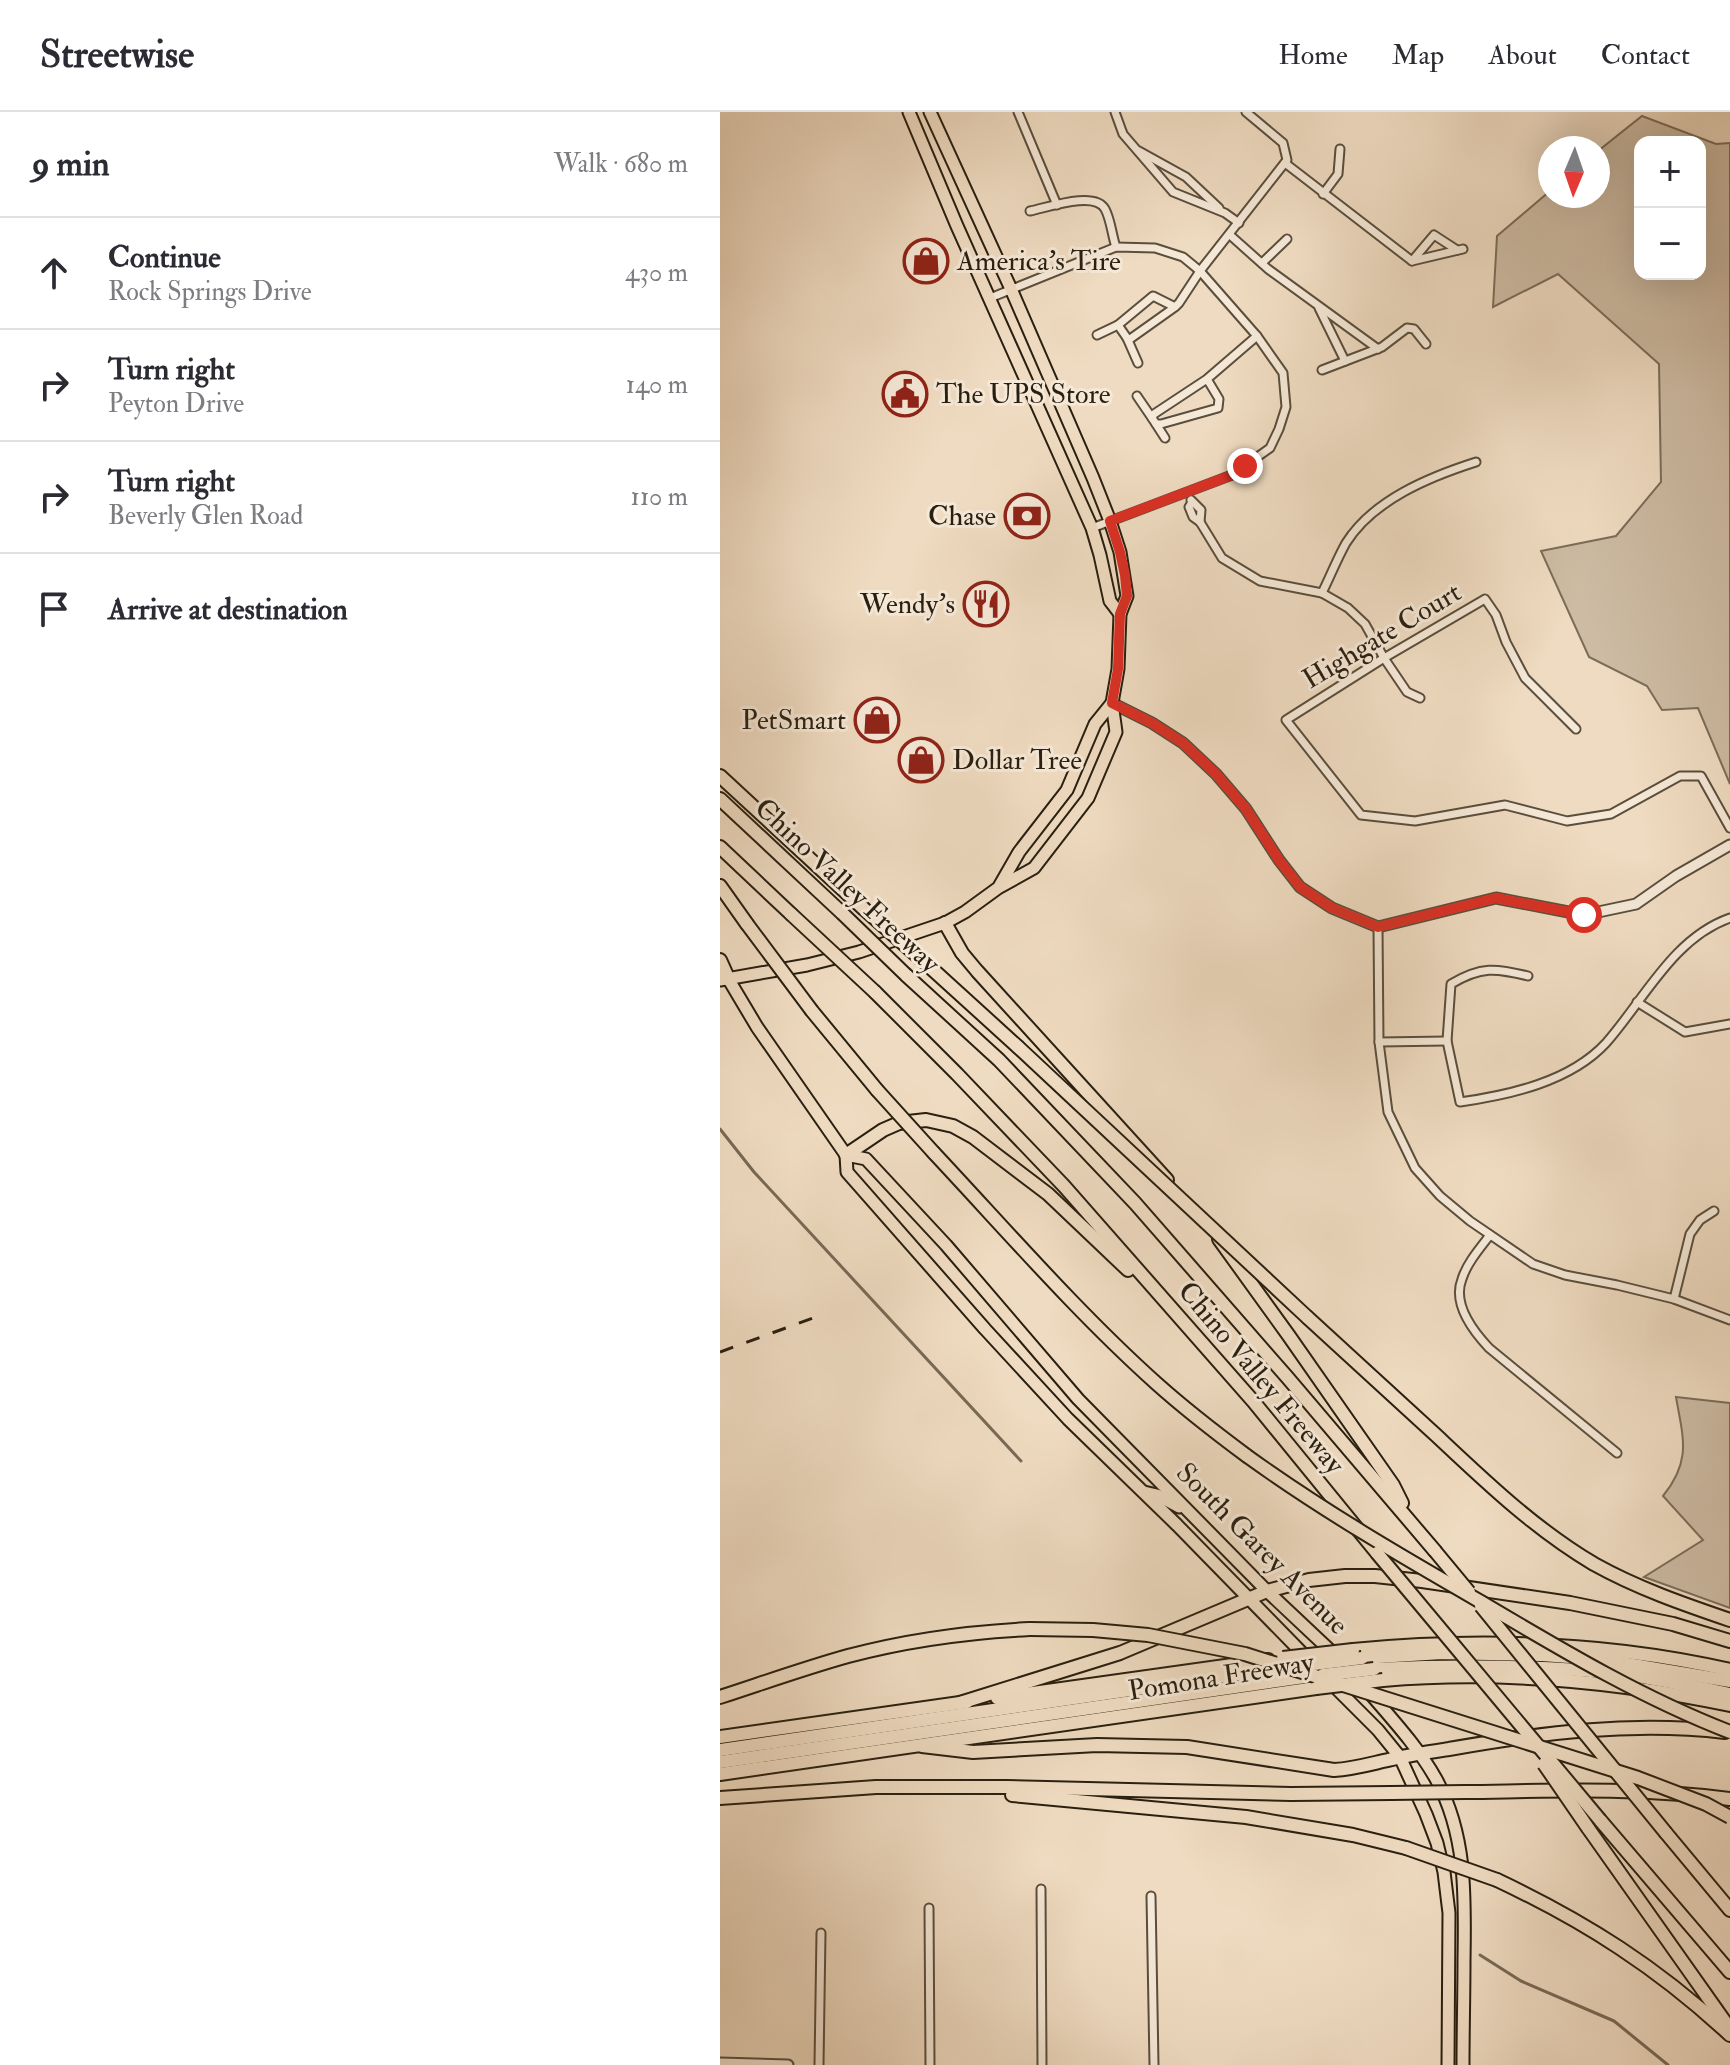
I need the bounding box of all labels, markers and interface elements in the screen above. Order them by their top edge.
text: Streetwise [40,31,194,79]
text: Home [1278,38,1348,73]
text: Map [1392,38,1444,73]
text: About [1488,38,1557,73]
text: Contact [1601,38,1690,73]
north arrow [1538,136,1610,208]
map controls [1634,136,1706,280]
button: + [1634,136,1706,208]
text: 9 min [32,143,110,186]
text: Walk · 680 m [554,148,688,180]
button: − [1634,208,1706,280]
shop icon: America's Tire [902,237,950,285]
text: Continue [108,239,221,276]
place label: America's Tire [956,244,1121,279]
icon: ahead [32,251,76,295]
text: 430 m [625,257,688,289]
text: Rock Springs Drive [108,276,312,308]
text: Turn right [108,351,235,388]
icon: right [32,363,76,407]
text: 140 m [626,369,688,401]
public building icon: The UPS Store [881,370,929,418]
place label: The UPS Store [936,377,1111,412]
text: Peyton Drive [108,388,244,420]
route end [1227,448,1263,484]
text: Turn right [108,463,235,500]
icon: right [32,475,76,519]
text: 110 m [631,481,688,513]
bank icon: Chase [1003,492,1051,540]
place label: Chase [928,499,996,534]
text: Beverly Glen Road [108,500,303,532]
street label: Highgate Court [1296,575,1468,697]
restaurant icon: Wendy's [962,580,1010,628]
icon: arrive [32,587,76,631]
place label: Wendy's [859,587,955,622]
text: Arrive at destination [108,591,348,628]
shop icon: PetSmart [853,696,901,744]
place label: PetSmart [741,703,846,738]
shop icon: Dollar Tree [897,736,945,784]
place label: Dollar Tree [952,743,1082,778]
street label: Chino Valley Freeway [747,791,948,981]
route start [1566,897,1602,933]
street label: Chino Valley Freeway [1170,1275,1352,1482]
street label: South Garey Avenue [1168,1455,1356,1643]
street label: Pomona Freeway [1126,1645,1317,1709]

